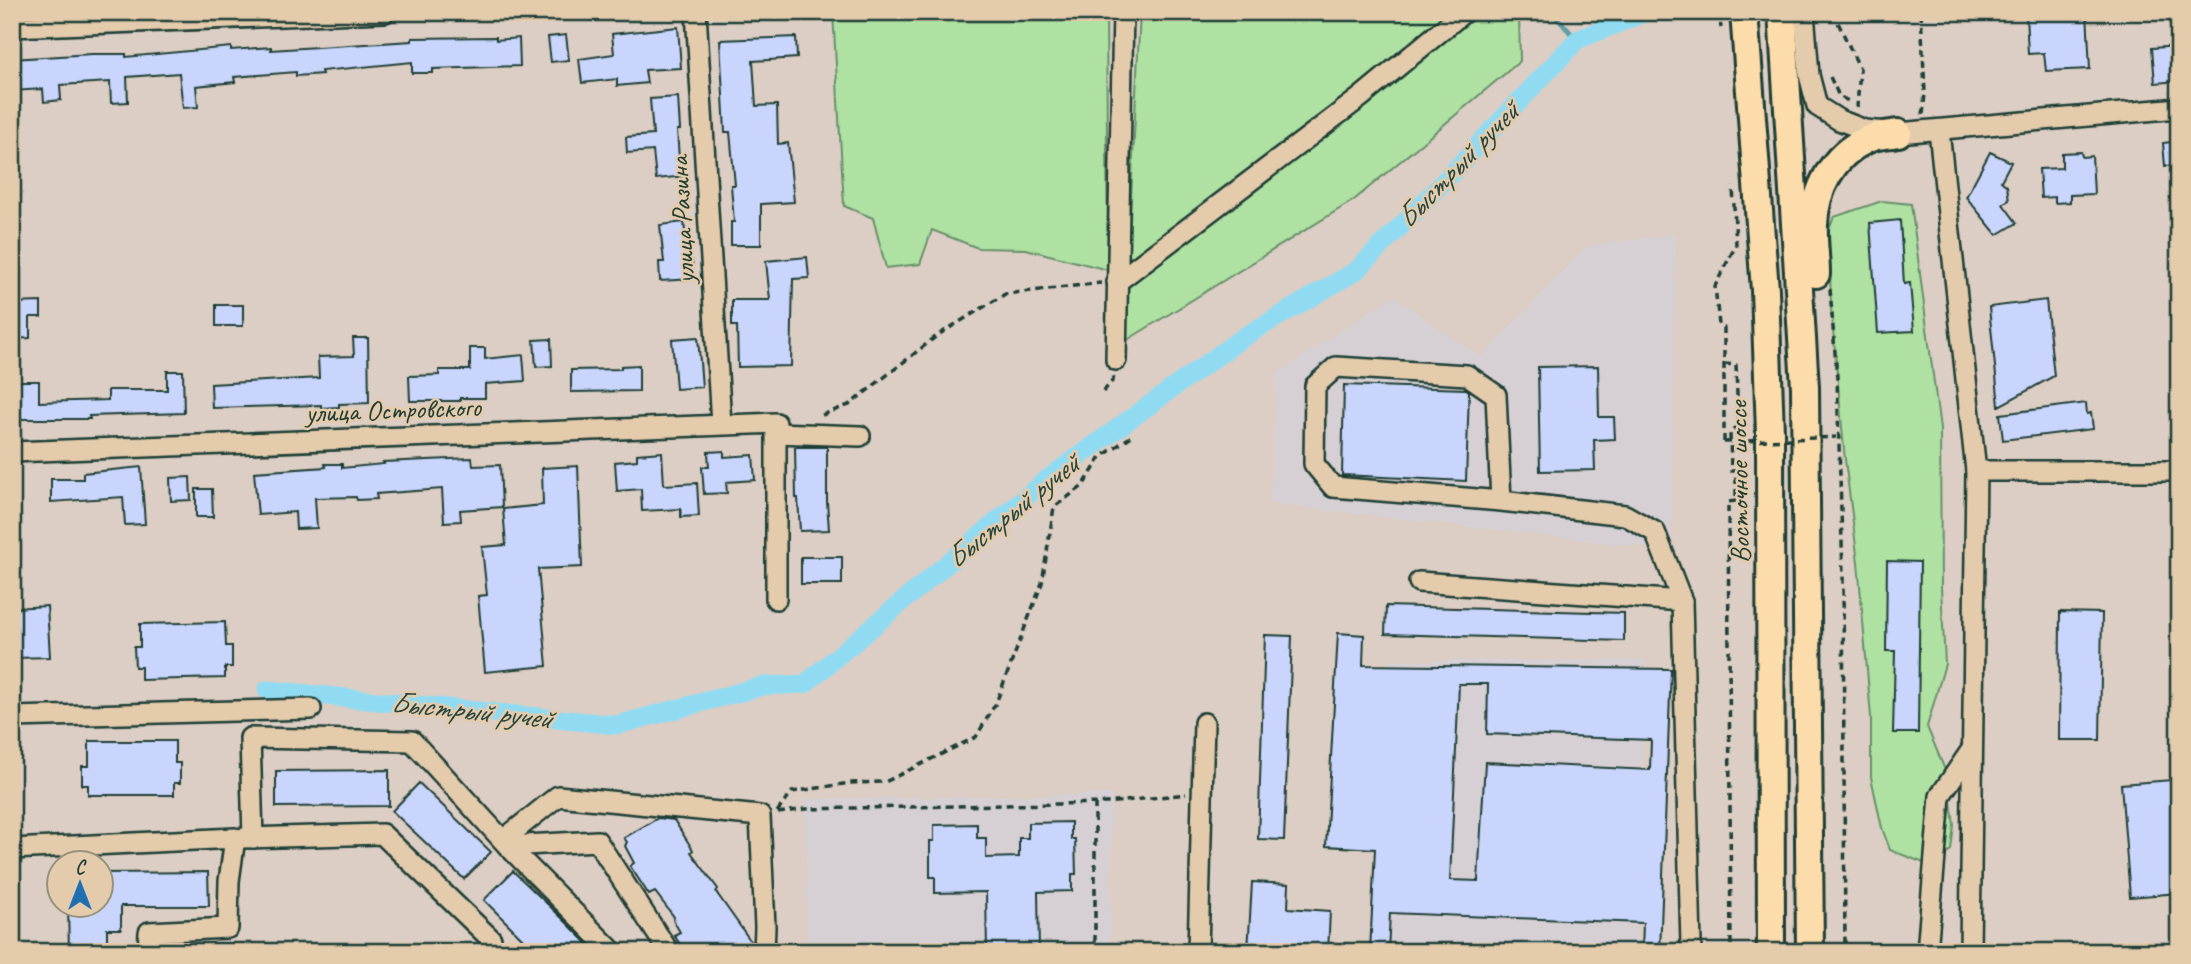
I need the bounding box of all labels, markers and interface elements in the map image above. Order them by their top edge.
water label: Быстрый ручей [1387,90,1530,236]
street label: улица Разина [661,153,702,287]
street label: улица Островского [303,389,483,430]
street label: Восточное шоссе [1720,399,1757,564]
water label: Быстрый ручей [937,442,1091,576]
water label: Быстрый ручей [389,683,558,738]
north arrow [46,848,116,918]
text: С [75,856,87,880]

